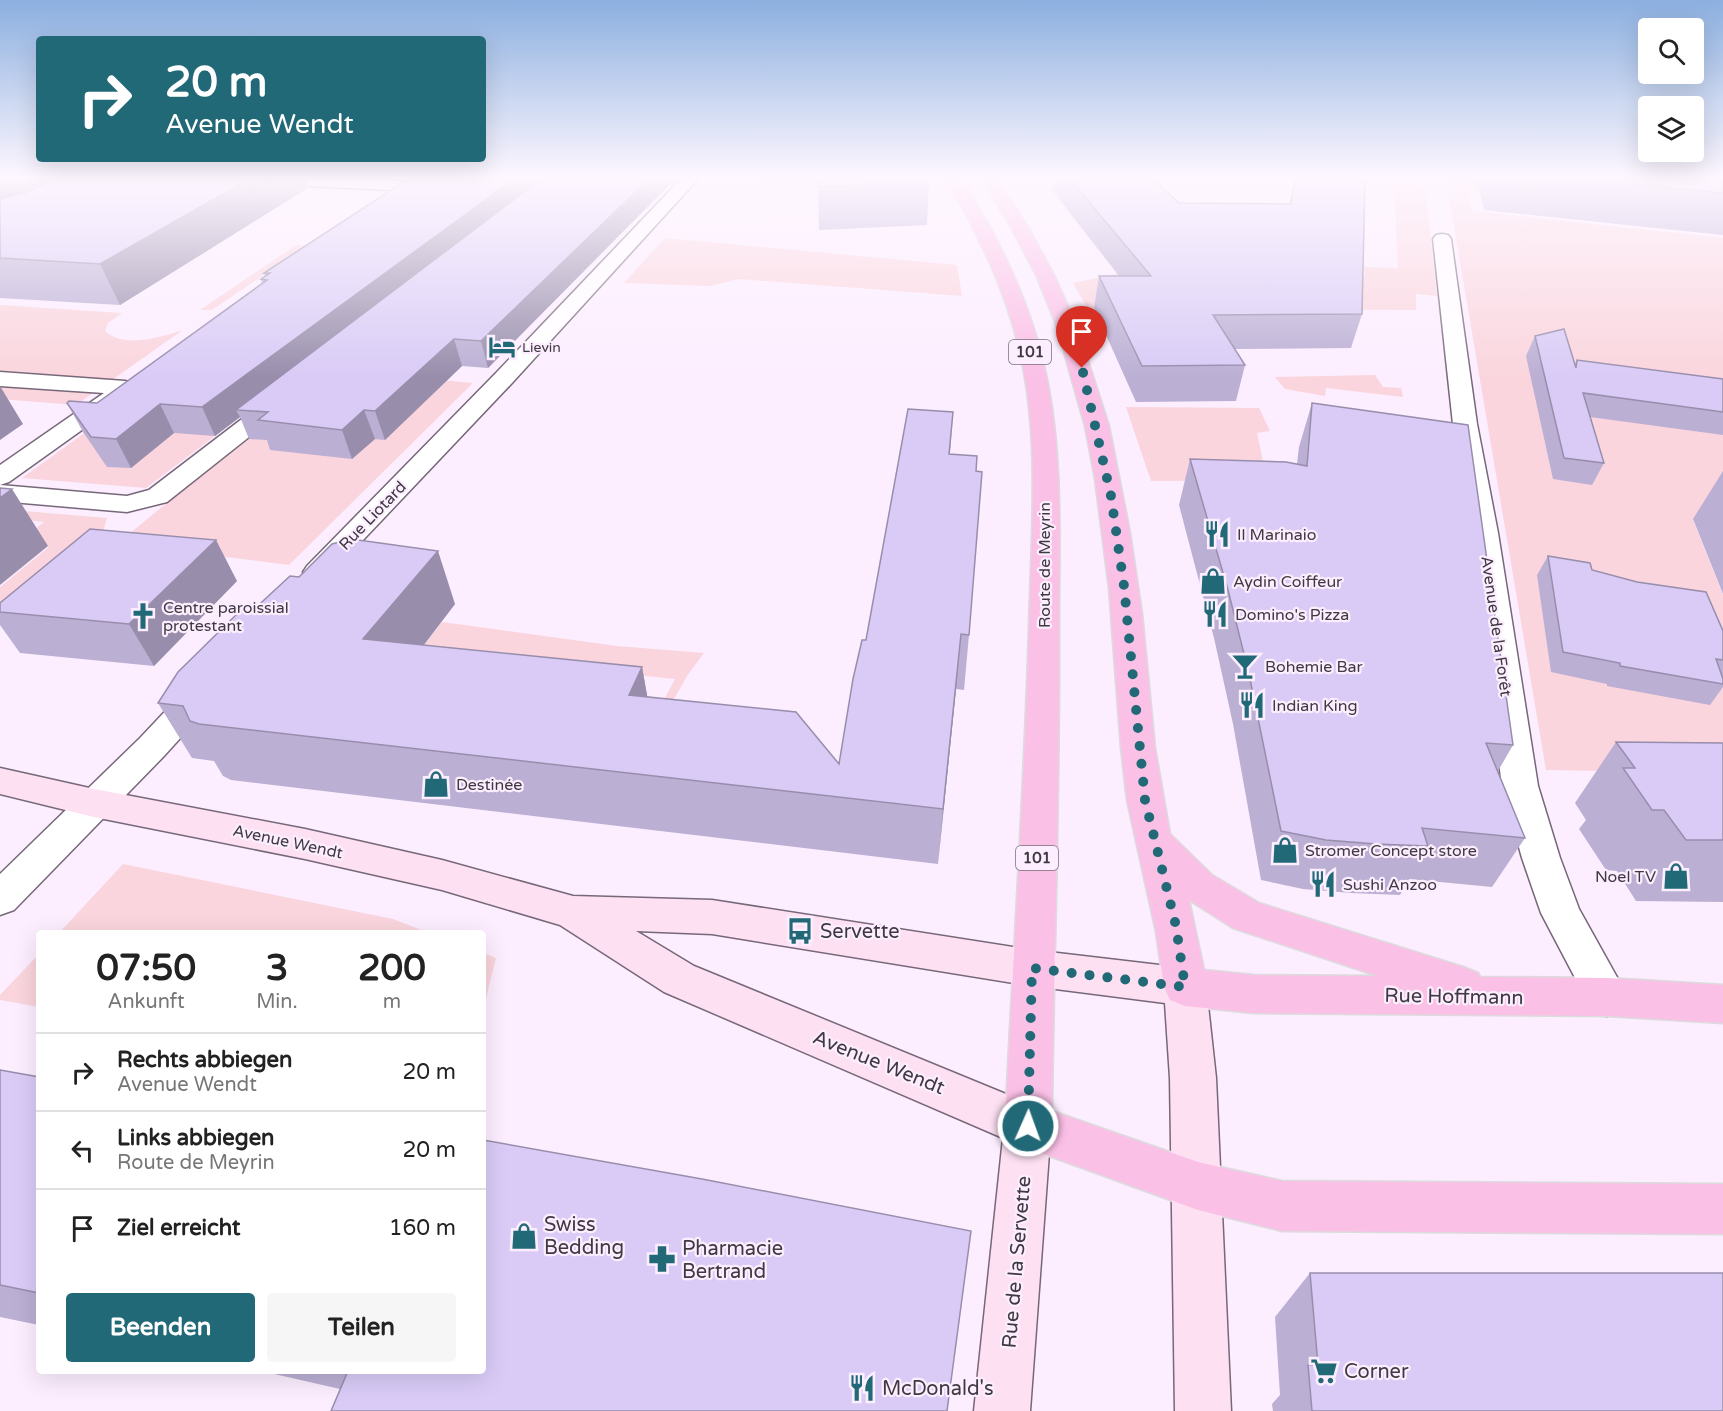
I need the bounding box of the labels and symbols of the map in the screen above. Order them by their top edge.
pin [1056,306,1107,368]
hotel icon: Lievin [487,332,517,362]
place label: Lievin [522,339,561,356]
road number: 101 [1009,340,1051,364]
street label: Rue Liotard [335,477,411,554]
street label: Route de Meyrin [1035,502,1055,628]
restaurant icon: Il Marinaio [1202,519,1232,549]
place label: Il Marinaio [1237,525,1317,545]
street label: Avenue de la Forêt [1476,555,1516,698]
shop icon: Aydin Coiffeur [1198,566,1228,596]
place label: Aydin Coiffeur [1233,572,1343,592]
place label: Centre paroissial protestant [163,598,289,636]
restaurant icon: Domino's Pizza [1200,599,1230,629]
church icon: Centre paroissial protestant [128,601,158,631]
place label: Domino's Pizza [1235,605,1349,625]
bar icon: Bohemie Bar [1230,651,1260,681]
place label: Bohemie Bar [1265,657,1364,677]
restaurant icon: Indian King [1237,690,1267,720]
place label: Indian King [1272,696,1358,716]
shop icon: Destinée [421,769,451,799]
place label: Destinée [456,775,522,795]
street label: Avenue Wendt [231,821,345,863]
shop icon: Stromer Concept store [1270,835,1300,865]
place label: Stromer Concept store [1305,841,1477,861]
road number: 101 [1016,846,1058,870]
shop icon: Noel TV [1661,861,1691,891]
place label: Noel TV [1595,867,1656,887]
restaurant icon: Sushi Anzoo [1308,869,1338,899]
place label: Sushi Anzoo [1343,875,1437,895]
bus stop icon: Servette [785,916,815,946]
place label: Servette [820,920,900,944]
street label: Rue Hoffmann [1384,984,1524,1010]
street label: Avenue Wendt [809,1026,948,1100]
position arrow [996,1094,1060,1158]
street label: Rue de la Servette [998,1175,1036,1349]
place label: Swiss Bedding [544,1213,624,1260]
shop icon: Swiss Bedding [509,1221,539,1251]
place label: Pharmacie Bertrand [682,1237,783,1284]
pharmacy icon: Pharmacie Bertrand [647,1244,677,1274]
supermarket icon: Corner [1309,1356,1339,1386]
place label: Corner [1344,1360,1409,1384]
restaurant icon: McDonald's [847,1373,877,1403]
place label: McDonald's [882,1377,994,1401]

